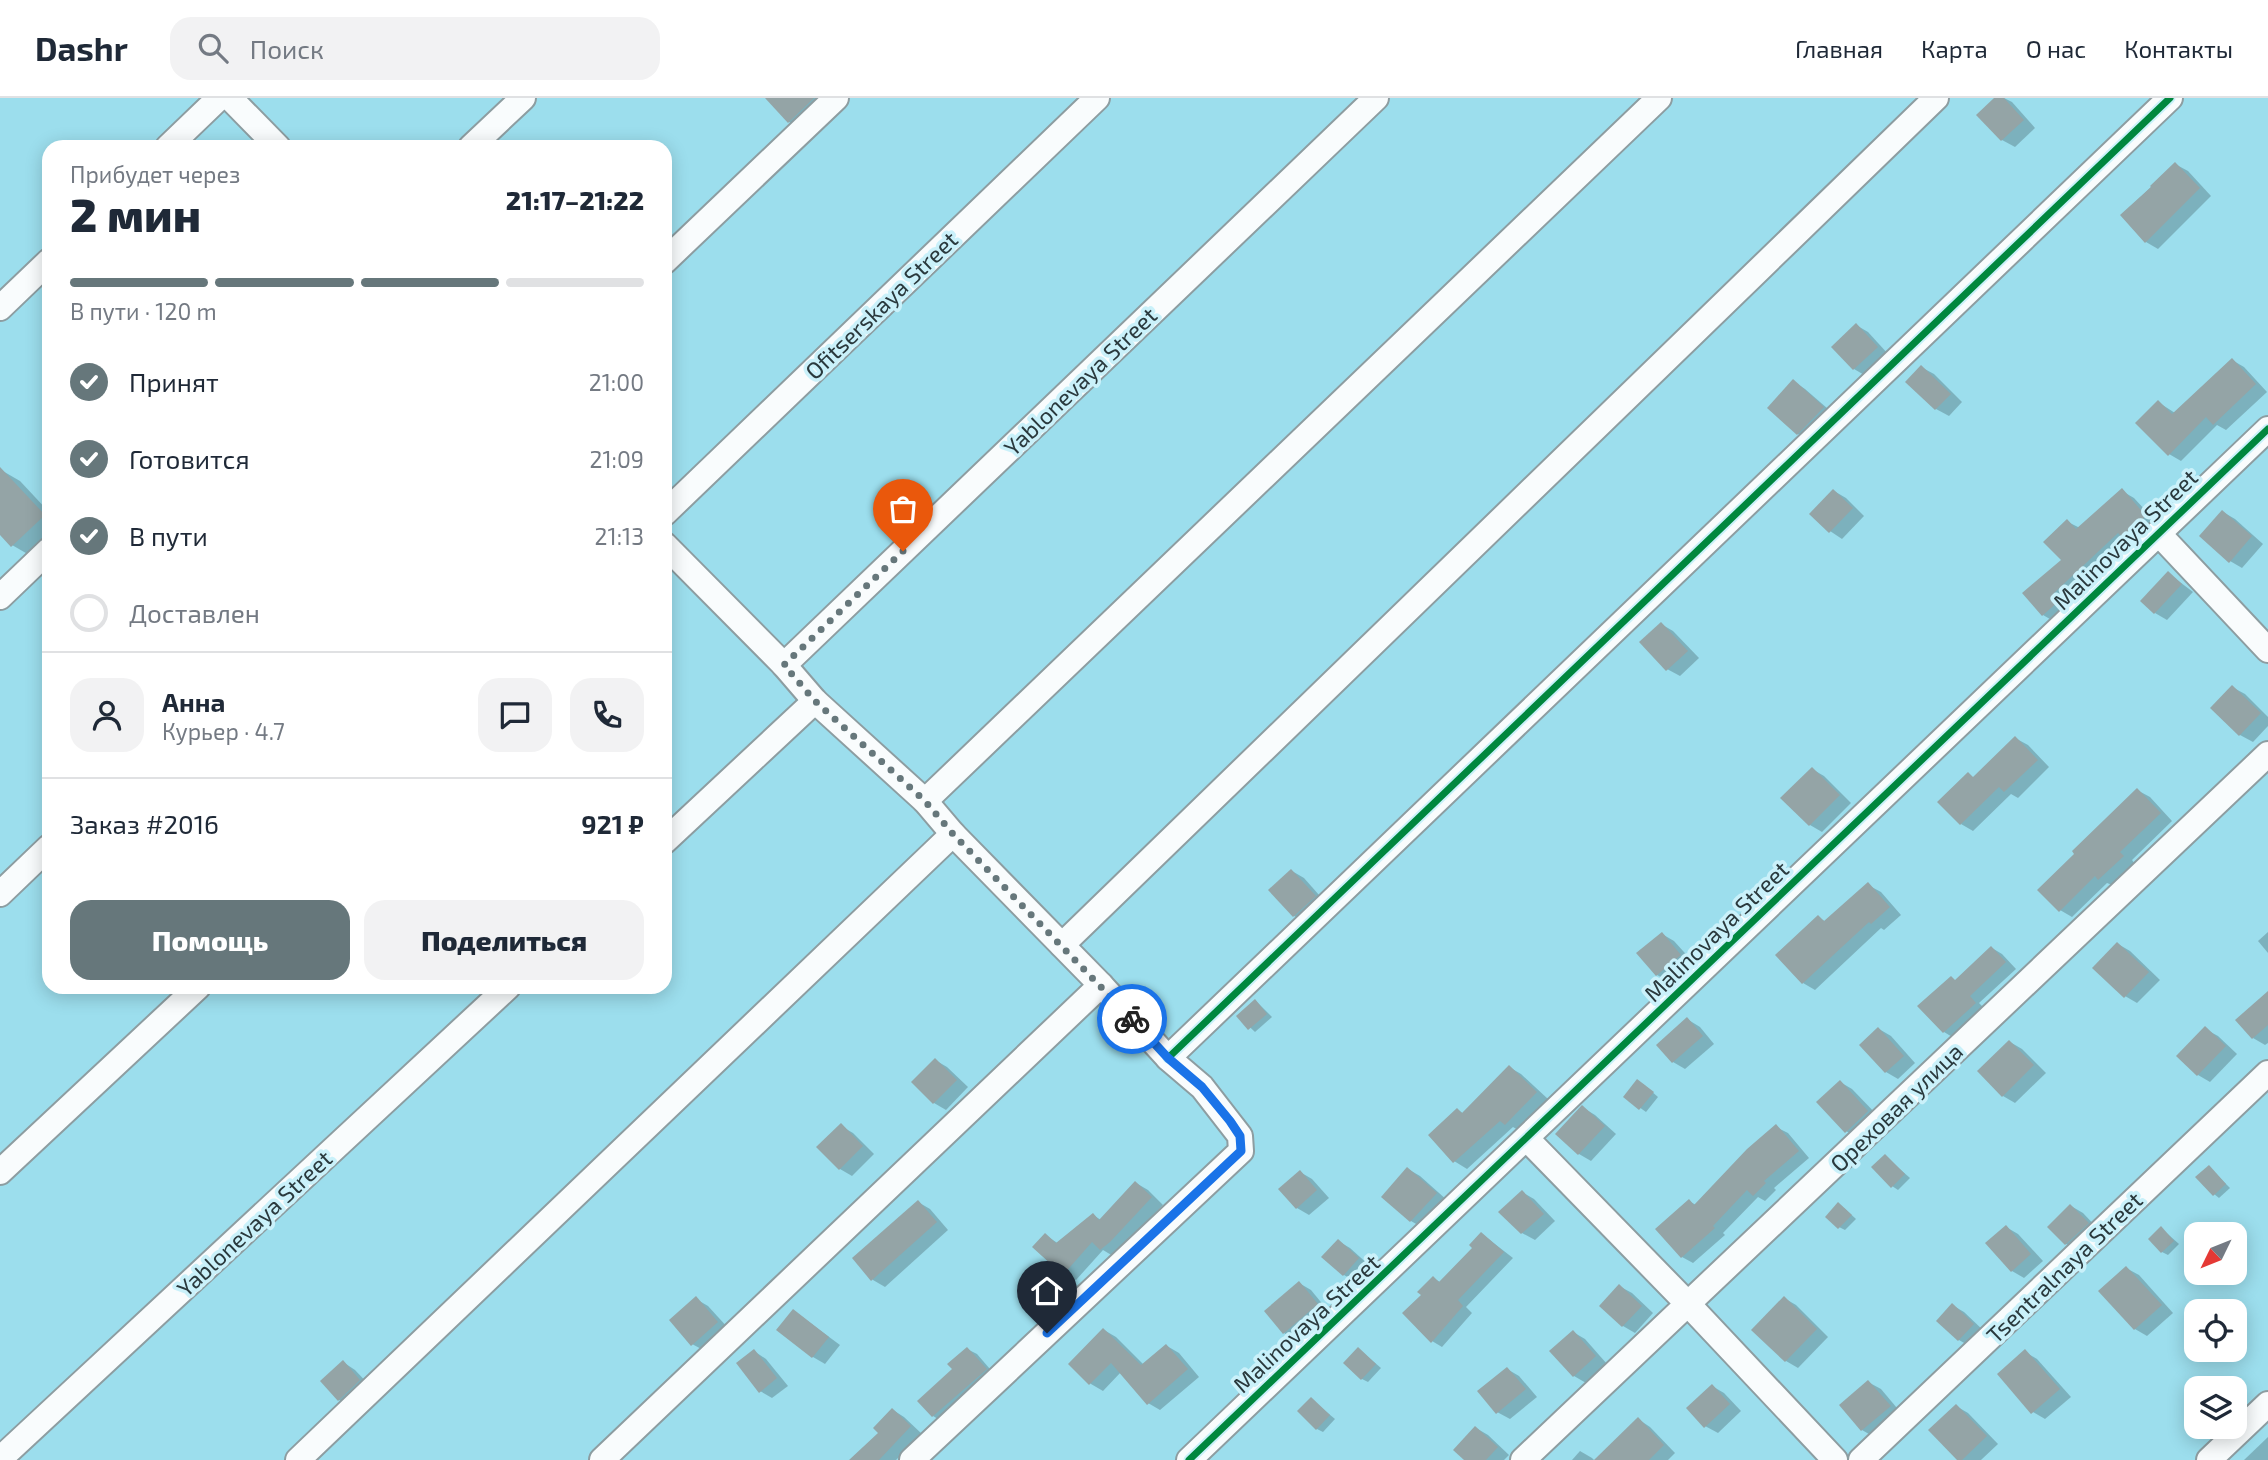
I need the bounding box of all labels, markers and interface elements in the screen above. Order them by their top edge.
search box [170,17,660,80]
text: Dashr [35,28,128,68]
icon: search [194,29,232,67]
text: Поиск [250,33,324,64]
text: Главная [1795,34,1883,63]
text: Карта [1921,34,1988,63]
text: О нас [2026,34,2086,63]
text: Контакты [2124,34,2233,63]
text: Прибудет через [70,160,240,188]
text: 21:17–21:22 [506,184,644,215]
text: 2 мин [70,186,201,241]
street label: Ofitserskaya Street [799,225,963,385]
text: В пути · 120 m [70,297,217,325]
street label: Yablonevaya Street [998,301,1162,461]
icon: check [70,363,108,401]
text: Принят [129,366,219,397]
text: 21:00 [589,368,644,396]
icon: check [70,440,108,478]
text: Готовится [129,443,250,474]
text: 21:09 [589,445,644,473]
street label: Malinovaya Street [2047,463,2203,615]
pin [873,479,933,551]
icon: bag [884,490,922,528]
icon: check [70,517,108,555]
text: В пути [129,520,208,551]
text: 21:13 [595,522,644,550]
text: Доставлен [129,597,260,628]
button: person [70,678,144,752]
button: chat [478,678,552,752]
button: phone [570,678,644,752]
text: Анна [162,686,225,717]
text: Курьер · 4.7 [162,717,285,745]
text: Заказ #2016 [70,808,219,839]
text: 921 ₽ [581,808,644,839]
street label: Malinovaya Street [1638,855,1794,1007]
button: Помощь [70,900,350,980]
button: Поделиться [364,900,644,980]
courier [1097,984,1167,1054]
icon: bike [1113,1000,1151,1038]
street label: Ореховая улица [1824,1037,1969,1178]
street label: Yablonevaya Street [171,1144,337,1302]
street label: Tsentralnaya Street [1980,1185,2148,1348]
north arrow [2184,1222,2247,1284]
map controls [2184,1222,2247,1439]
street label: Malinovaya Street [1227,1248,1385,1398]
pin [1017,1261,1077,1333]
icon: home [1028,1272,1066,1310]
button: locate [2184,1299,2247,1362]
button: layers [2184,1376,2247,1439]

